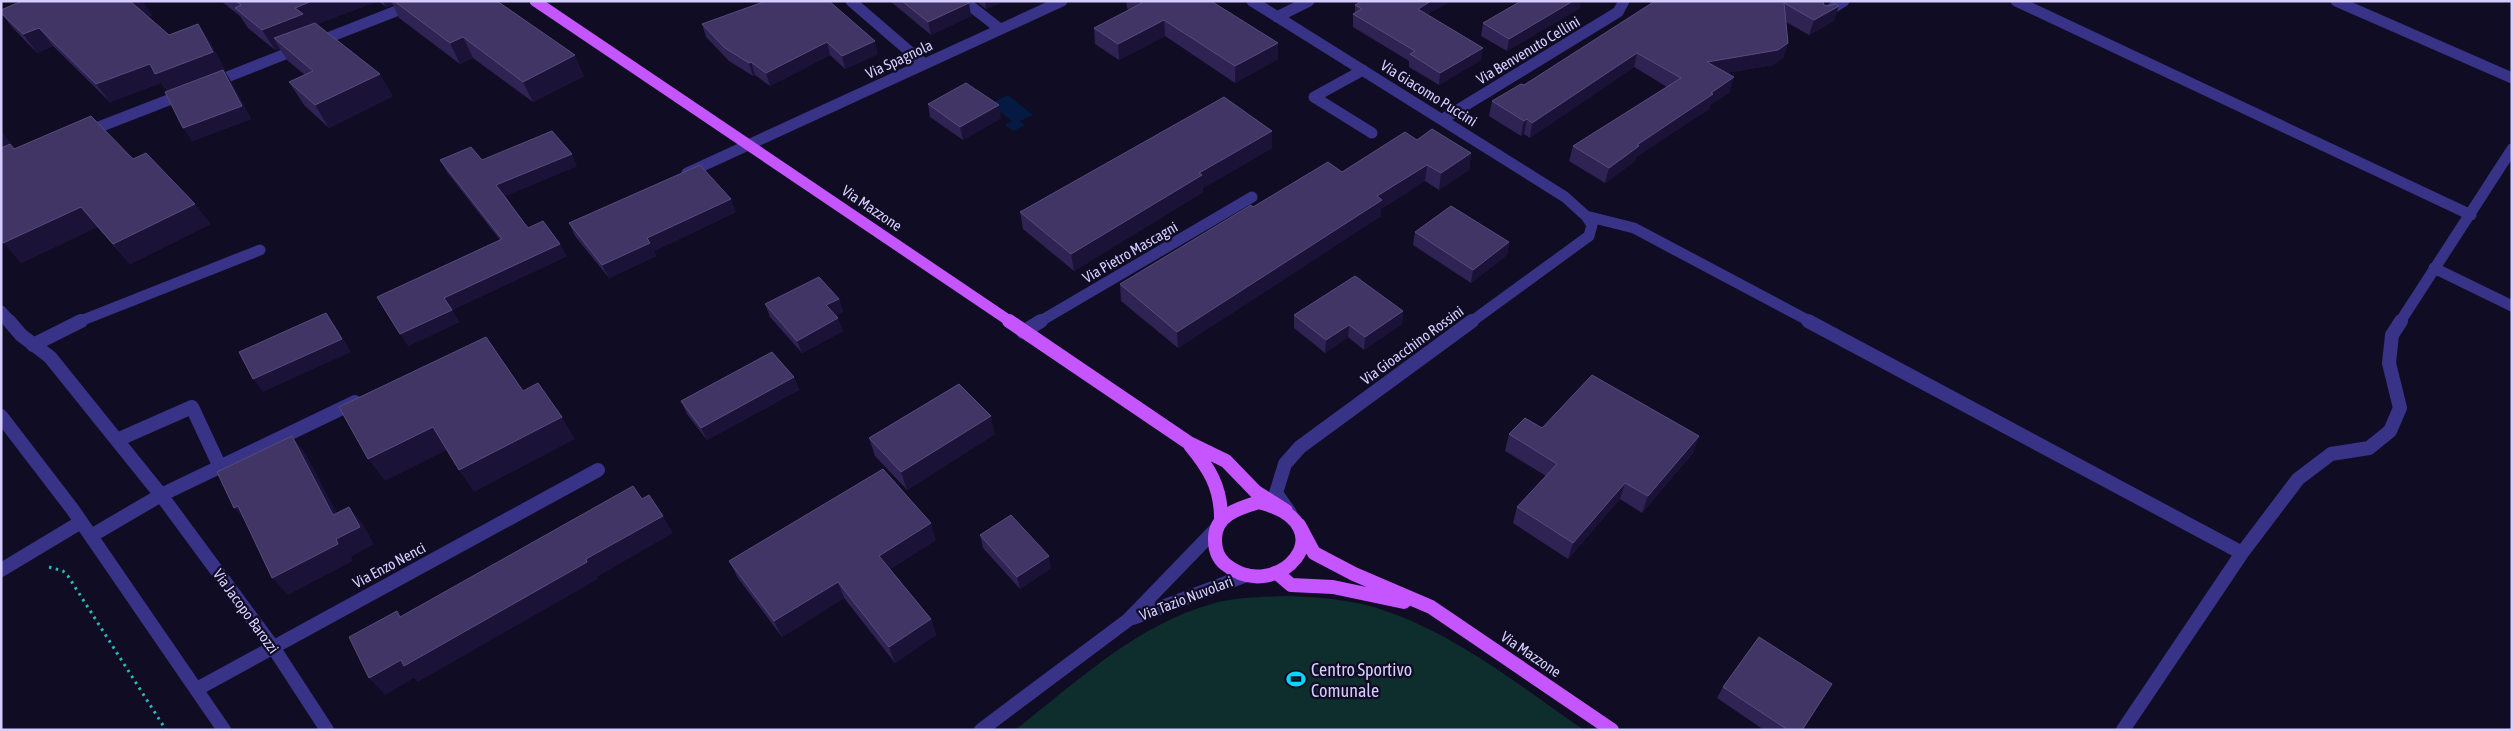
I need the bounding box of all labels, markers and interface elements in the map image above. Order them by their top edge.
street label: Via Benvenuto Cellini [1473,12,1583,88]
street label: Via Spagnola [863,36,935,82]
street label: Via Giacomo Puccini [1378,56,1480,130]
street label: Via Mazzone [839,182,905,234]
street label: Via Pietro Mascagni [1079,218,1181,286]
street label: Via Gioacchino Rossini [1357,302,1467,388]
street label: Via Enzo Nenci [350,539,428,591]
street label: Via Jacopo Barozzi [210,566,282,656]
street label: Via Tazio Nuvolari [1137,572,1235,624]
street label: Via Mazzone [1498,628,1564,680]
place label: Centro Sportivo Comunale [1311,659,1412,701]
sports icon: Centro Sportivo Comunale [1285,668,1307,690]

